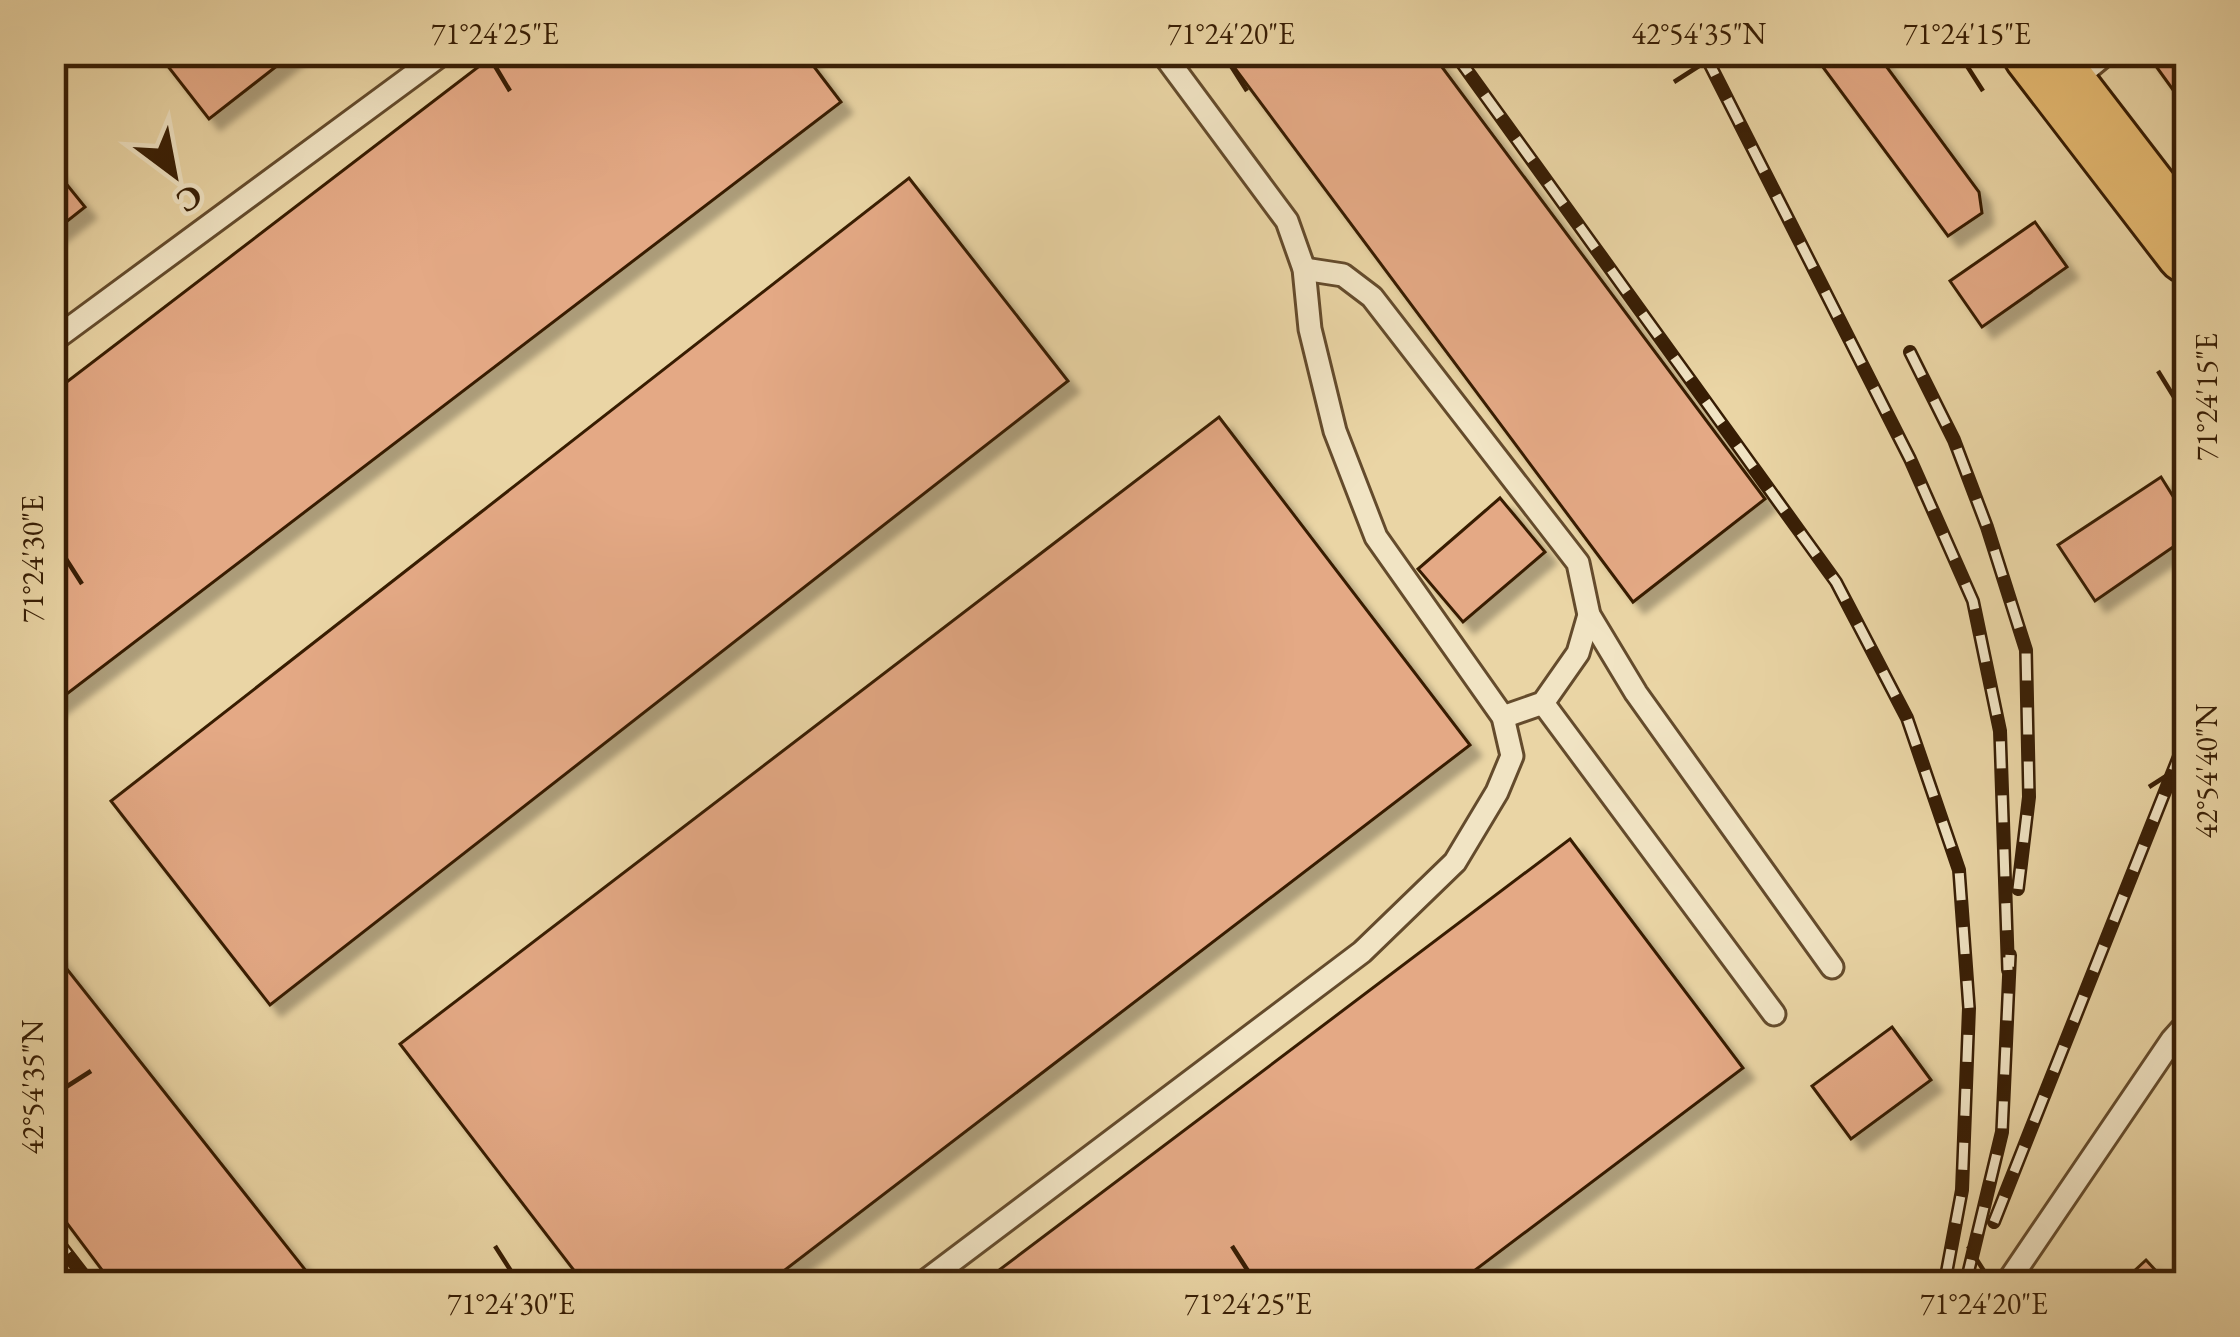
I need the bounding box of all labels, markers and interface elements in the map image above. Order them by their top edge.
text: 71°24'25"E [431,14,559,53]
text: 71°24'20"E [1167,14,1295,53]
text: 42°54'35"N [1632,14,1767,53]
text: 71°24'15"E [1903,14,2031,53]
north arrow [114,114,234,234]
text: С [168,175,211,223]
text: 71°24'15"E [2187,333,2226,461]
text: 71°24'30"E [13,495,52,623]
text: 42°54'40"N [2187,703,2226,838]
text: 42°54'35"N [13,1019,52,1154]
text: 71°24'30"E [447,1284,575,1323]
text: 71°24'25"E [1184,1284,1312,1323]
text: 71°24'20"E [1920,1284,2048,1323]

